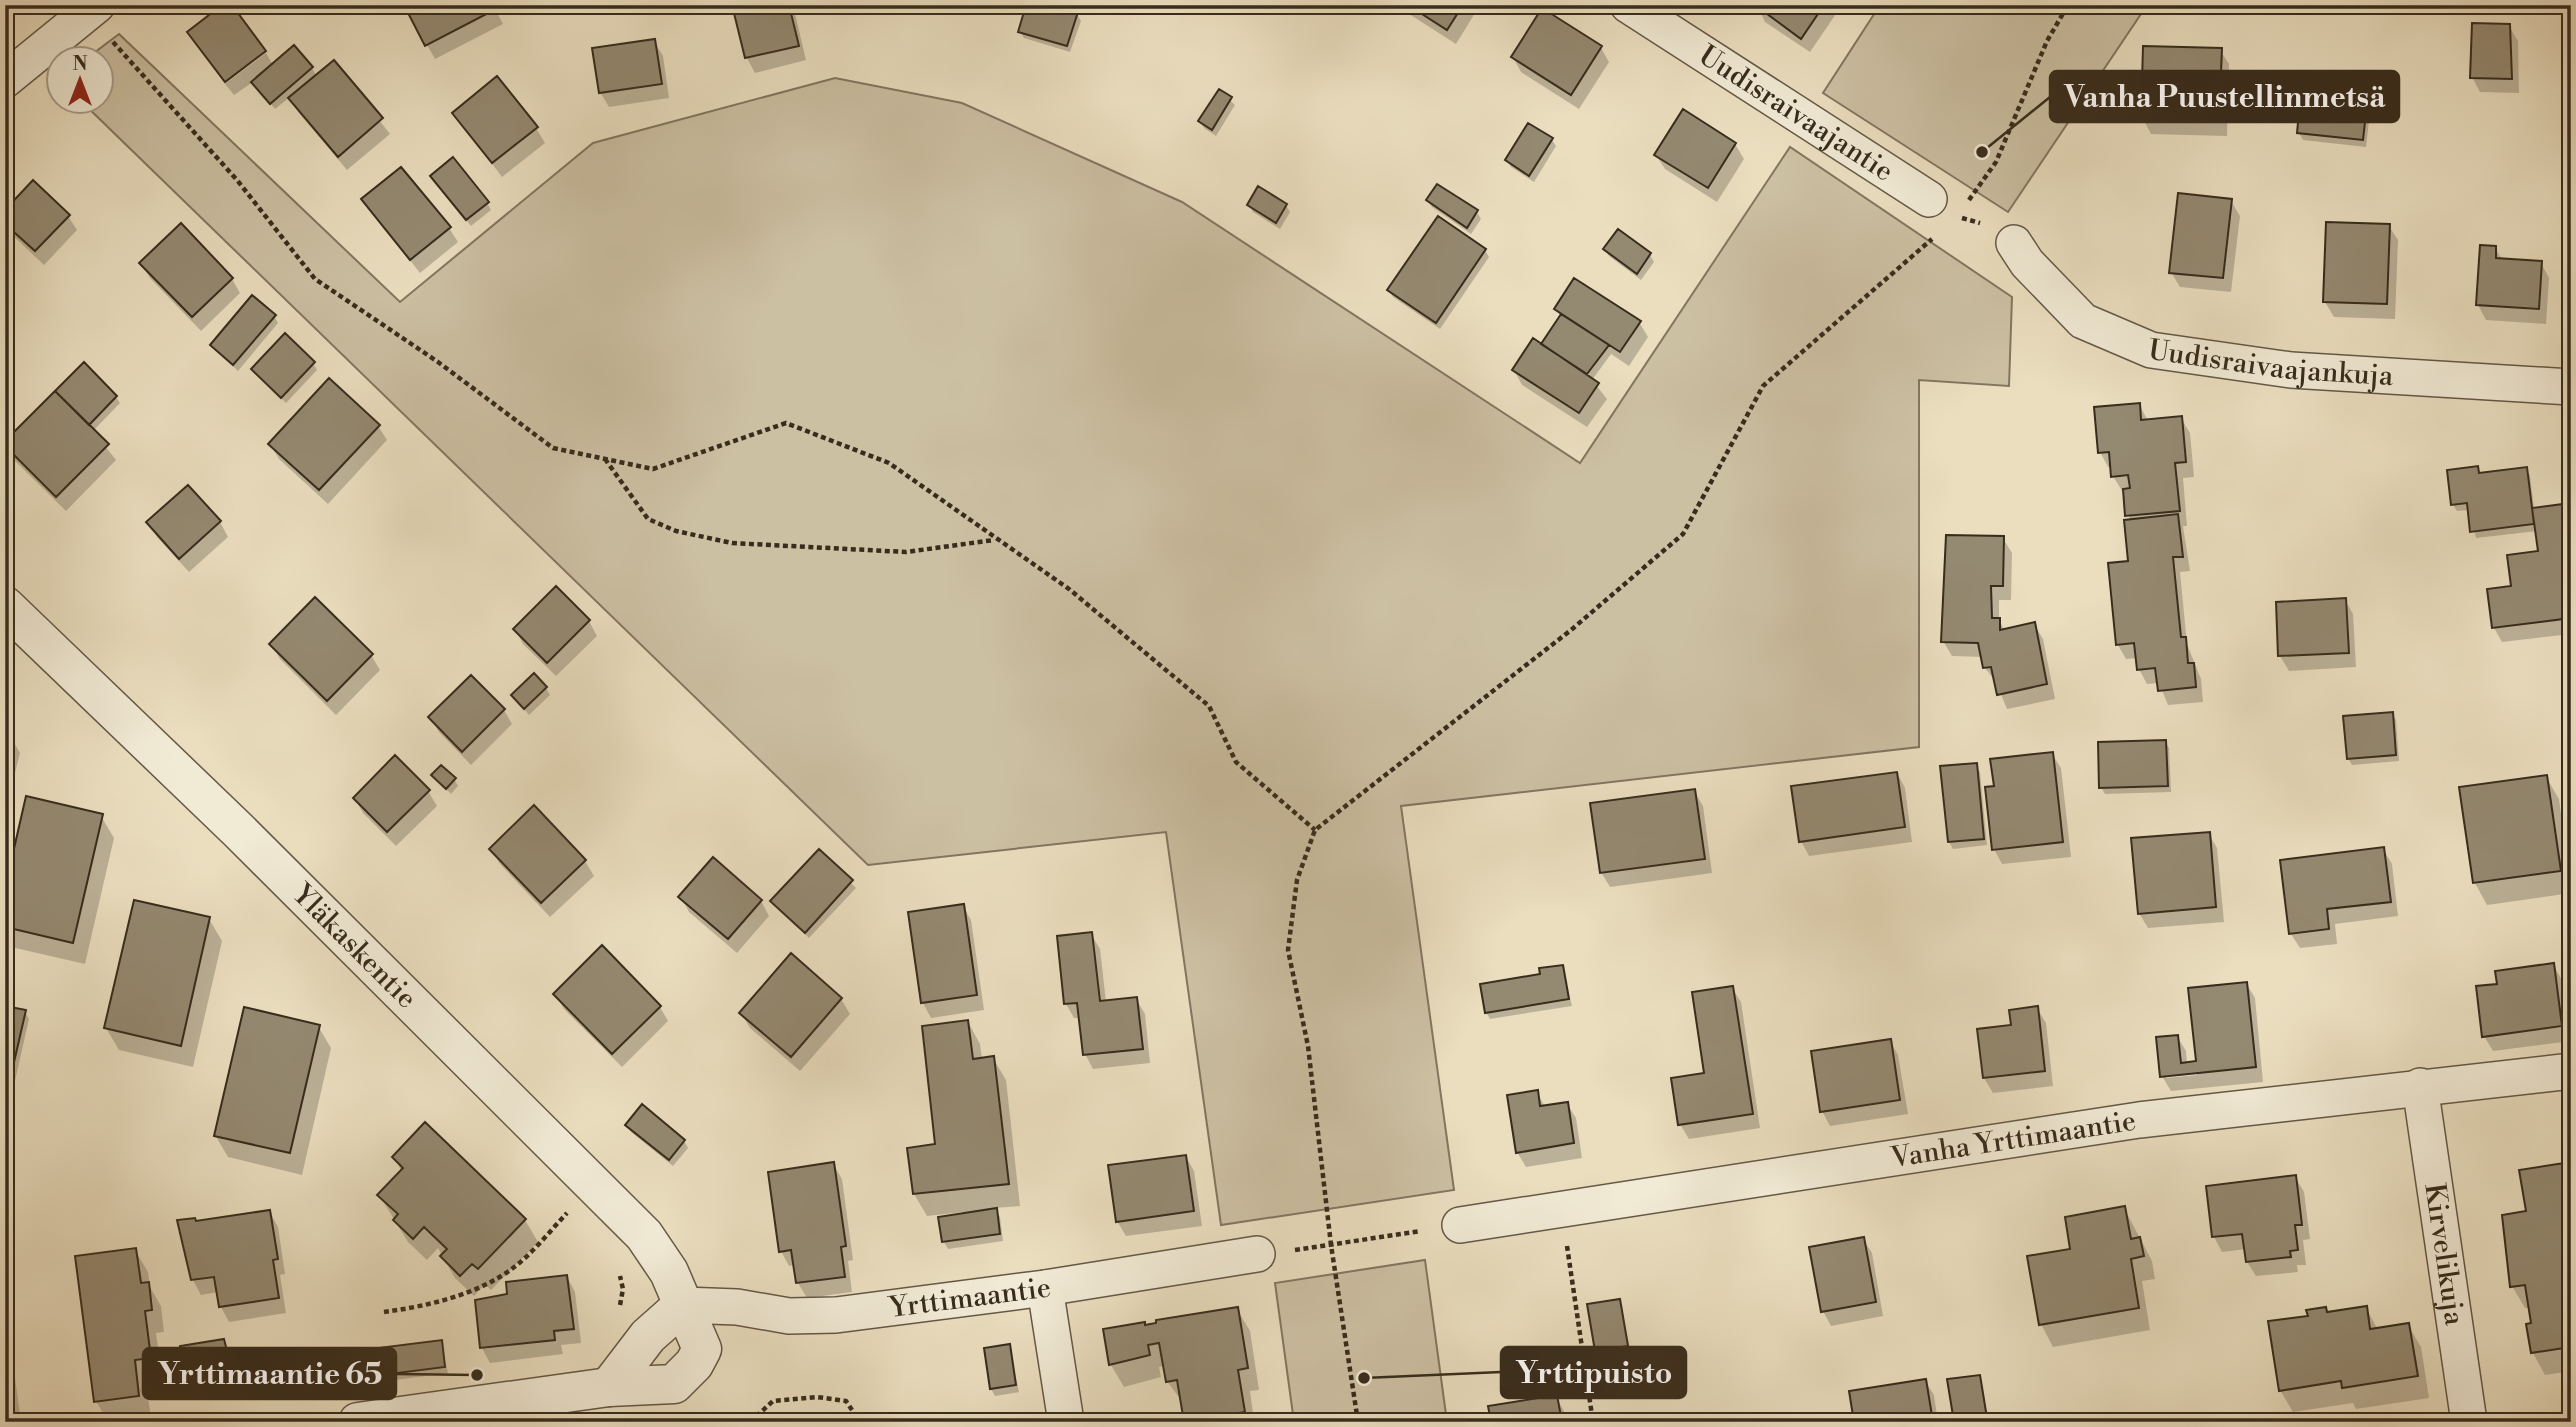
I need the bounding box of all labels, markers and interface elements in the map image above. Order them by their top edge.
street label: Uudisraivaajantie [1692,38,1900,189]
north arrow [46,46,116,116]
text: N [72,52,88,76]
callout: Vanha Puustellinmetsä [2050,71,2399,122]
text: Vanha Puustellinmetsä [2064,79,2386,117]
street label: Uudisraivaajankuja [2146,332,2395,394]
street label: Yläkaskentie [284,876,424,1016]
street label: Vanha Yrttimaantie [1887,1103,2138,1176]
street label: Kirvelikuja [2417,1181,2472,1328]
street label: Yrttimaantie [885,1270,1053,1326]
callout: Yrttipuisto [1501,1347,1686,1398]
callout: Yrttimaantie 65 [143,1348,396,1399]
text: Yrttipuisto [1516,1355,1672,1393]
text: Yrttimaantie 65 [158,1356,382,1394]

